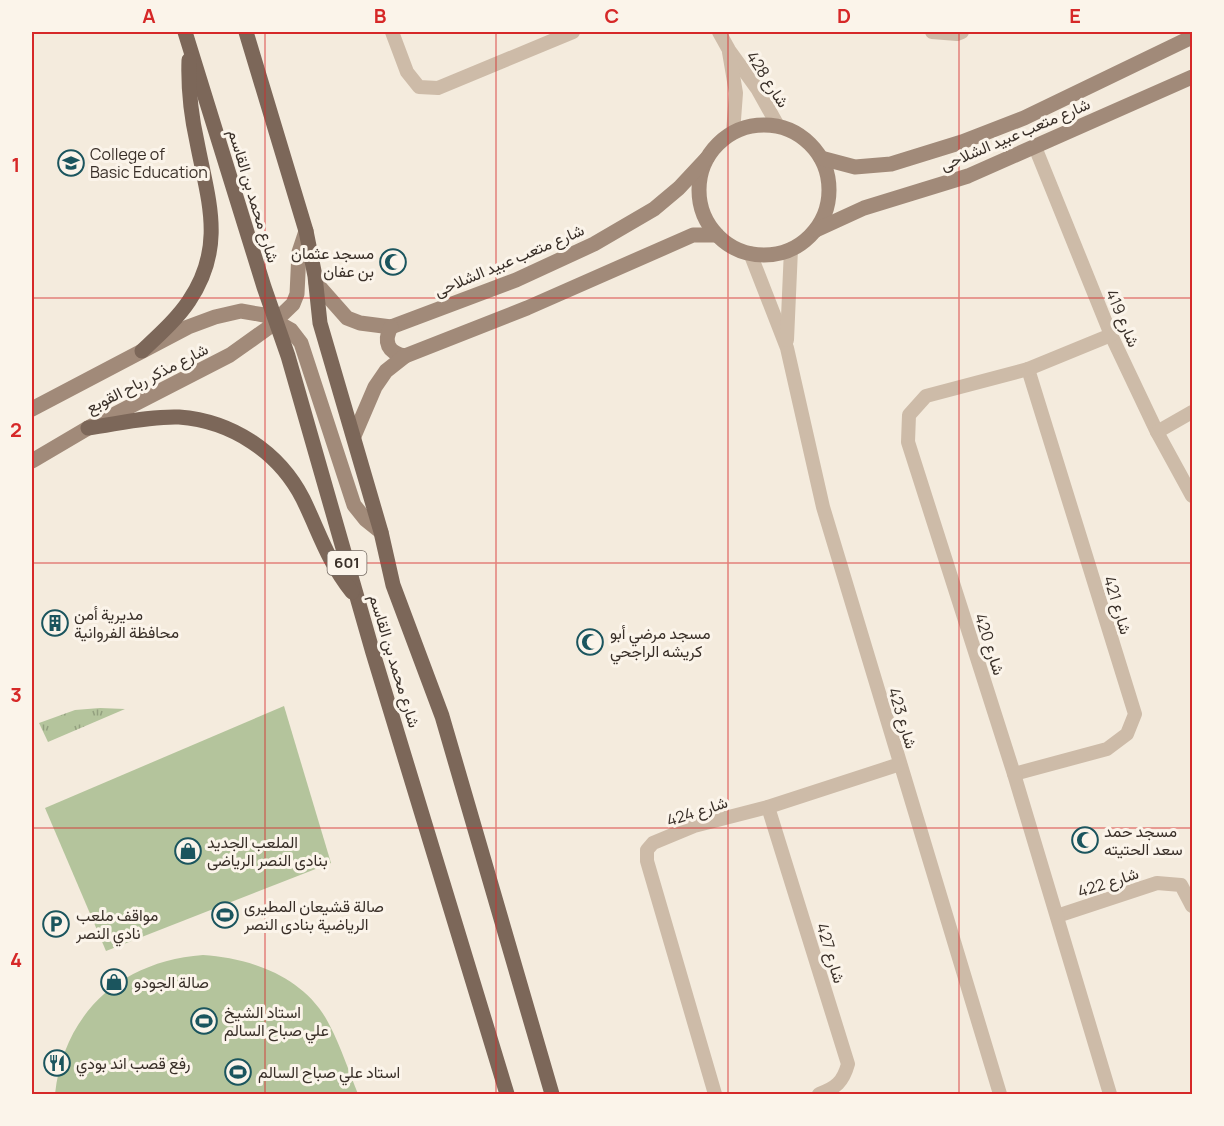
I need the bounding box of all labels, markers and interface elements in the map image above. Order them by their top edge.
text: A [142,2,156,29]
text: B [374,2,387,29]
text: C [605,2,619,29]
text: D [837,2,851,29]
text: E [1069,2,1081,29]
street label: شارع 428 [741,46,794,112]
street label: شارع متعب عبيد الشلاحى [937,92,1094,176]
street label: شارع محمد بن القاسم [222,127,285,266]
place label: College of Basic Education [90,143,208,183]
school or university icon: College of Basic Education [56,148,86,178]
text: 1 [12,151,20,178]
street label: شارع متعب عبيد الشلاحى [431,218,588,302]
place label: مسجد عثمان بن عفان [291,242,374,282]
mosque icon: مسجد عثمان بن عفان [378,247,408,277]
street label: شارع 419 [1100,286,1145,351]
street label: شارع مذكر رباح القوبع [82,338,212,419]
text: 2 [10,416,22,443]
road number: 601 [328,551,366,575]
street label: شارع 421 [1098,573,1137,637]
street label: شارع محمد بن القاسم [363,592,426,731]
place label: مديرية أمن محافظة الفروانية [74,603,179,643]
building icon: مديرية أمن محافظة الفروانية [40,608,70,638]
street label: شارع 420 [969,610,1010,678]
place label: مسجد مرضي أبو كريشه الراجحي [610,622,711,665]
mosque icon: مسجد مرضي أبو كريشه الراجحي [575,627,605,657]
text: 3 [10,681,22,708]
street label: شارع 423 [882,685,923,752]
street label: شارع 424 [664,791,731,832]
place label: مسجد حمد سعد الحتيته [1104,820,1183,860]
mosque icon: مسجد حمد سعد الحتيته [1070,825,1100,855]
place label: الملعب الجديد بنادى النصر الرياضى [207,831,328,871]
shop icon: الملعب الجديد بنادى النصر الرياضى [173,836,203,866]
street label: شارع 422 [1075,862,1142,903]
place label: صالة قشيعان المطيرى الرياضية بنادى النصر [243,895,384,935]
sports icon: صالة قشيعان المطيرى الرياضية بنادى النصر [210,900,240,930]
place label: مواقف ملعب نادي النصر [75,904,158,947]
parking icon: مواقف ملعب نادي النصر [41,909,71,939]
street label: شارع 427 [810,920,851,986]
text: 4 [10,946,22,973]
shop icon: صالة الجودو [99,967,129,997]
place label: صالة الجودو [134,971,209,993]
place label: استاد الشيخ علي صباح السالم [224,1001,329,1044]
sports icon: استاد الشيخ علي صباح السالم [189,1006,219,1036]
restaurant icon: رفع قصب اند بودي [42,1048,72,1078]
place label: رفع قصب اند بودي [76,1052,190,1077]
sports icon: استاد علي صباح السالم [223,1057,253,1087]
place label: استاد علي صباح السالم [258,1061,400,1086]

